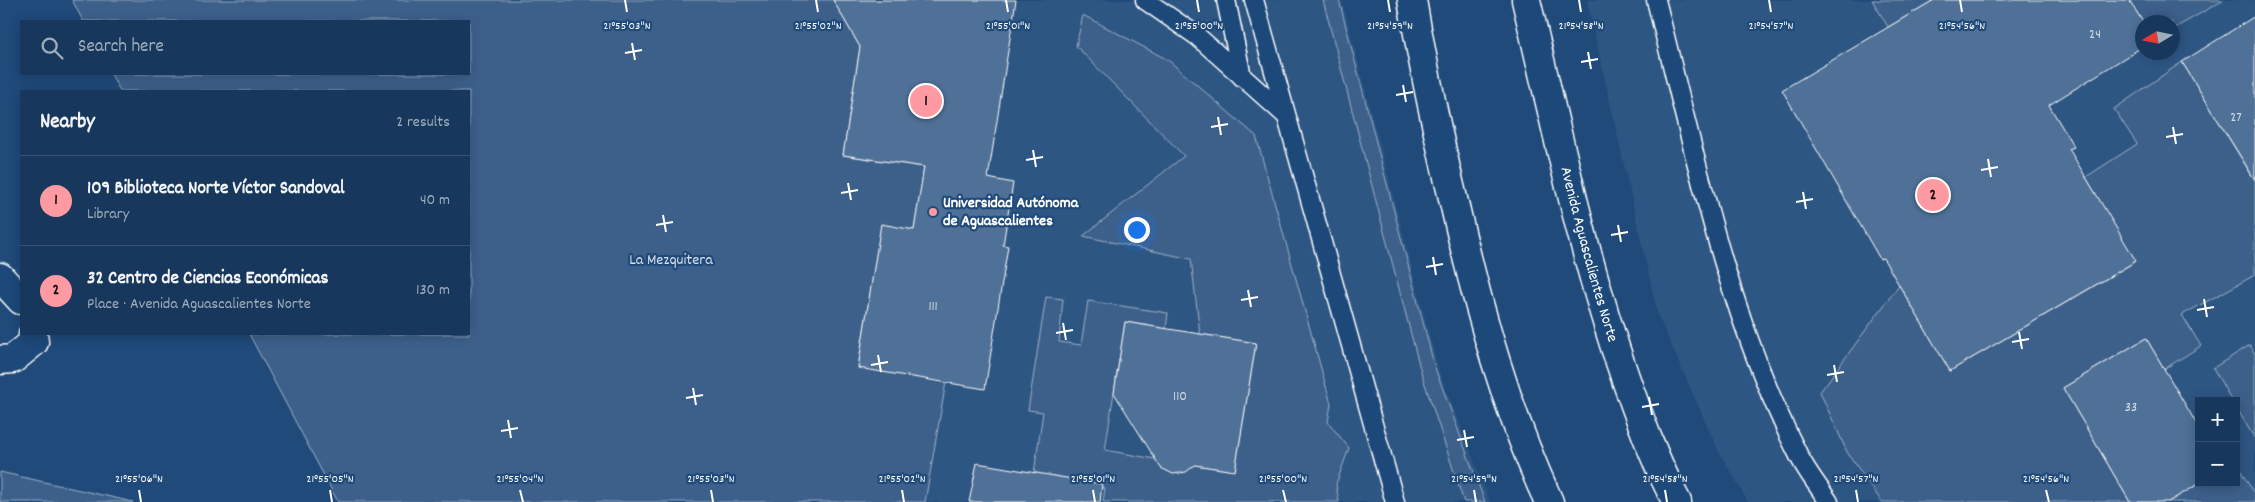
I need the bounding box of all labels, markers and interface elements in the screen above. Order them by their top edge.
north arrow [2135,15,2180,60]
text: 21°55'03"N [603,18,651,35]
text: 21°55'02"N [794,18,842,35]
text: 21°55'01"N [986,18,1030,35]
text: 21°55'00"N [1175,18,1223,35]
text: 21°54'59"N [1367,18,1413,35]
text: 21°54'58"N [1558,18,1604,35]
text: 21°54'57"N [1749,18,1794,35]
text: 21°54'56"N [1939,18,1985,35]
search box [20,20,470,75]
house number: 24 [2089,25,2101,45]
icon: search [38,34,66,62]
text: Search here [78,34,164,61]
pin: 1 [910,82,942,120]
text: Nearby [40,108,95,138]
house number: 27 [2230,108,2242,128]
text: 2 results [396,111,450,134]
street label: Avenida Aguascalientes Norte [1554,164,1624,345]
text: 109 Biblioteca Norte Víctor Sandoval [87,176,345,203]
pin: 2 [1917,176,1949,214]
text: 1 [54,189,58,212]
text: 40 m [420,189,450,212]
place label: Universidad Autónoma de Aguascalientes [943,192,1080,233]
text: Library [87,203,129,226]
marker: Universidad Autónoma de Aguascalientes [927,206,939,218]
your location [1124,217,1150,243]
park label: La Mezquitera [629,249,713,272]
text: 32 Centro de Ciencias Económicas [87,266,329,293]
text: 2 [53,279,60,302]
text: 130 m [416,279,450,302]
text: Place · Avenida Aguascalientes Norte [87,293,311,316]
house number: 111 [928,297,938,317]
house number: 110 [1173,387,1187,407]
map controls [2195,397,2240,487]
button: + [2195,397,2240,442]
house number: 33 [2125,398,2137,418]
button: − [2195,442,2240,487]
text: 21°55'06"N [115,471,163,488]
text: 21°55'05"N [306,471,354,488]
text: 21°55'04"N [497,471,544,488]
text: 21°55'03"N [687,471,735,488]
text: 21°55'02"N [878,471,926,488]
text: 21°55'01"N [1071,471,1115,488]
text: 21°55'00"N [1259,471,1307,488]
text: 21°54'59"N [1451,471,1497,488]
text: 21°54'58"N [1642,471,1688,488]
text: 21°54'57"N [1834,471,1879,488]
text: 21°54'56"N [2023,471,2069,488]

